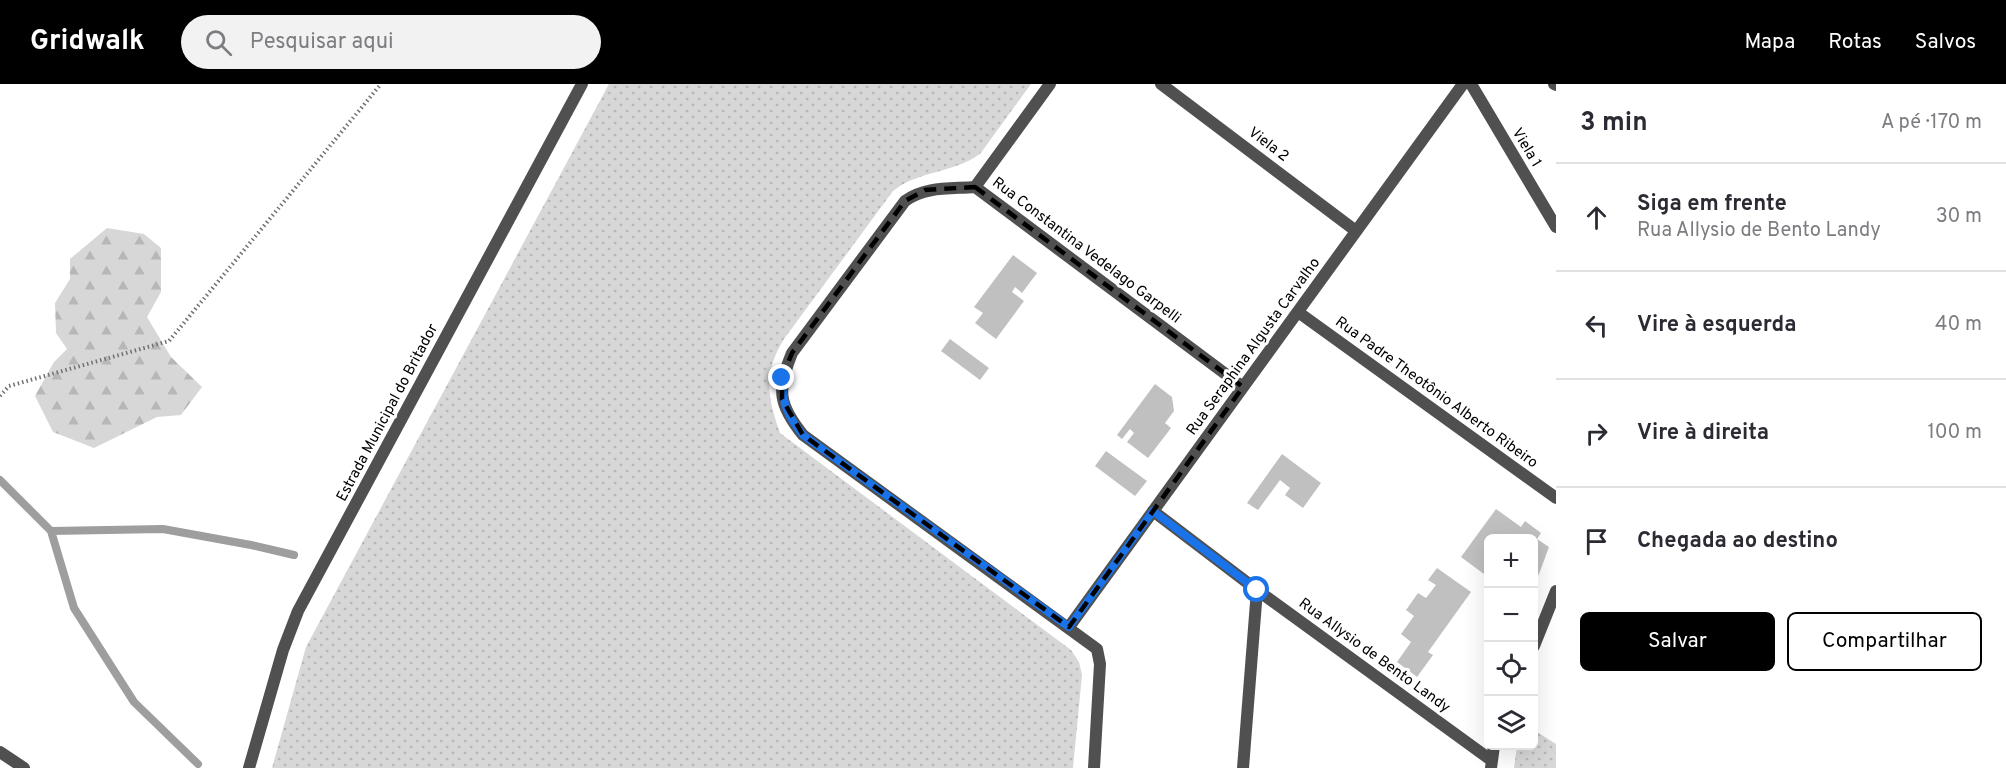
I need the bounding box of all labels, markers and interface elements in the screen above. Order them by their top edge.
search box [181,15,601,69]
text: Gridwalk [30,24,145,60]
icon: search [202,26,235,59]
text: Pesquisar aqui [250,29,394,56]
text: Mapa [1745,29,1795,56]
text: Rotas [1828,29,1882,56]
text: Salvos [1915,29,1976,56]
text: 3 min [1580,107,1648,140]
text: A pé · 170 m [1881,110,1982,136]
street label: Viela 2 [1244,124,1292,166]
street label: Viela 1 [1507,125,1545,171]
street label: Rua Constantina Vedelago Garpelli [988,174,1184,328]
text: Siga em frente [1637,191,1787,218]
icon: ahead [1580,201,1613,234]
text: 30 m [1936,204,1982,230]
text: Rua Allysio de Bento Landy [1637,218,1881,244]
street label: Rua Seraphina Algusta Carvalho [1183,254,1325,440]
icon: left [1580,309,1613,342]
text: Vire à esquerda [1637,312,1796,339]
text: 40 m [1935,312,1982,338]
street label: Rua Padre Theotônio Alberto Ribeiro [1331,313,1541,473]
street label: Estrada Municipal do Britador [333,321,443,505]
route end [768,364,794,390]
icon: right [1580,417,1613,450]
text: Vire à direita [1637,420,1769,447]
text: 100 m [1927,420,1982,446]
icon: arrive [1580,525,1613,558]
text: Chegada ao destino [1637,528,1838,555]
map controls [1484,534,1538,750]
button: + [1484,534,1538,588]
route start [1243,576,1269,602]
button: − [1484,588,1538,642]
street label: Rua Allysio de Bento Landy [1294,595,1454,717]
button: Salvar [1580,612,1775,671]
button: Compartilhar [1787,612,1982,671]
button: locate [1484,642,1538,696]
button: layers [1484,696,1538,750]

